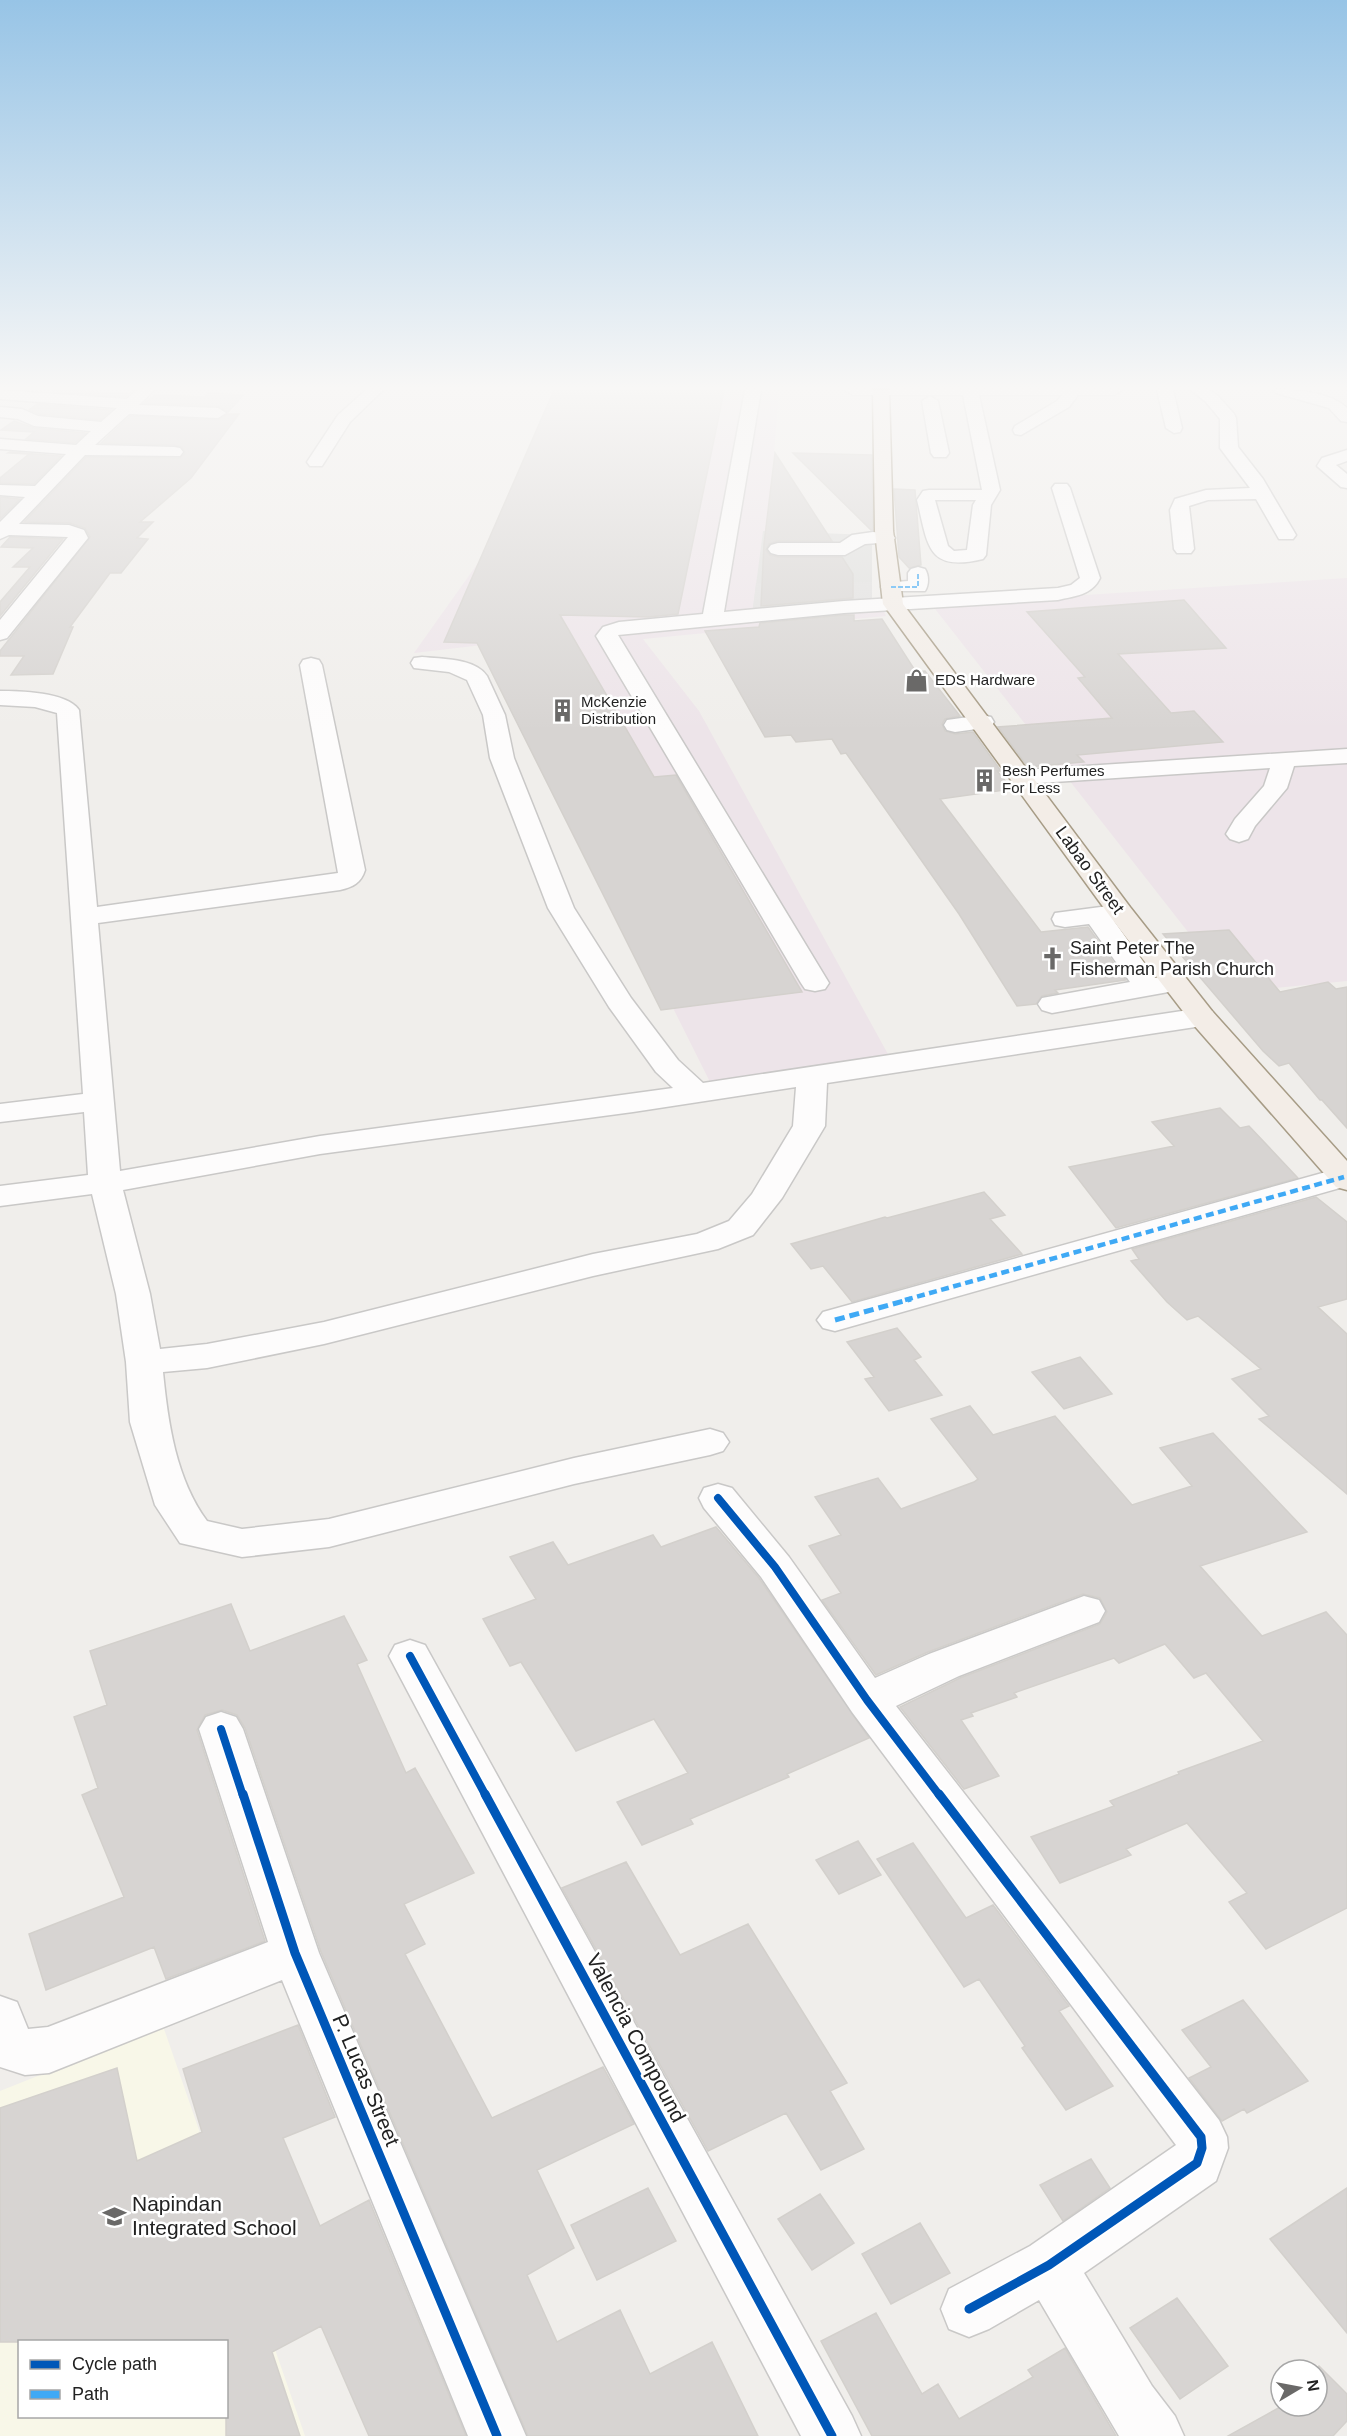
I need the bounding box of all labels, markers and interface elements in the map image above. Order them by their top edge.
shop icon: EDS Hardware [904,667,930,693]
place label: EDS Hardware [935,671,1035,688]
place label: McKenzie Distribution [581,693,656,727]
building icon: McKenzie Distribution [550,698,576,724]
place label: Besh Perfumes For Less [1002,762,1105,796]
building icon: Besh Perfumes For Less [971,767,997,793]
street label: Labao Street [1052,822,1128,918]
place label: Saint Peter The Fisherman Parish Church [1070,938,1274,979]
church icon: Saint Peter The Fisherman Parish Church [1039,945,1065,971]
street label: Valencia Compound [582,1950,691,2126]
street label: P. Lucas Street [328,2010,405,2149]
place label: Napindan Integrated School [132,2192,297,2239]
school or university icon: Napindan Integrated School [101,2203,127,2229]
legend [18,2340,228,2418]
text: Cycle path [72,2354,157,2374]
north arrow [1269,2358,1329,2418]
text: N [1304,2378,1323,2393]
text: Path [72,2384,109,2404]

